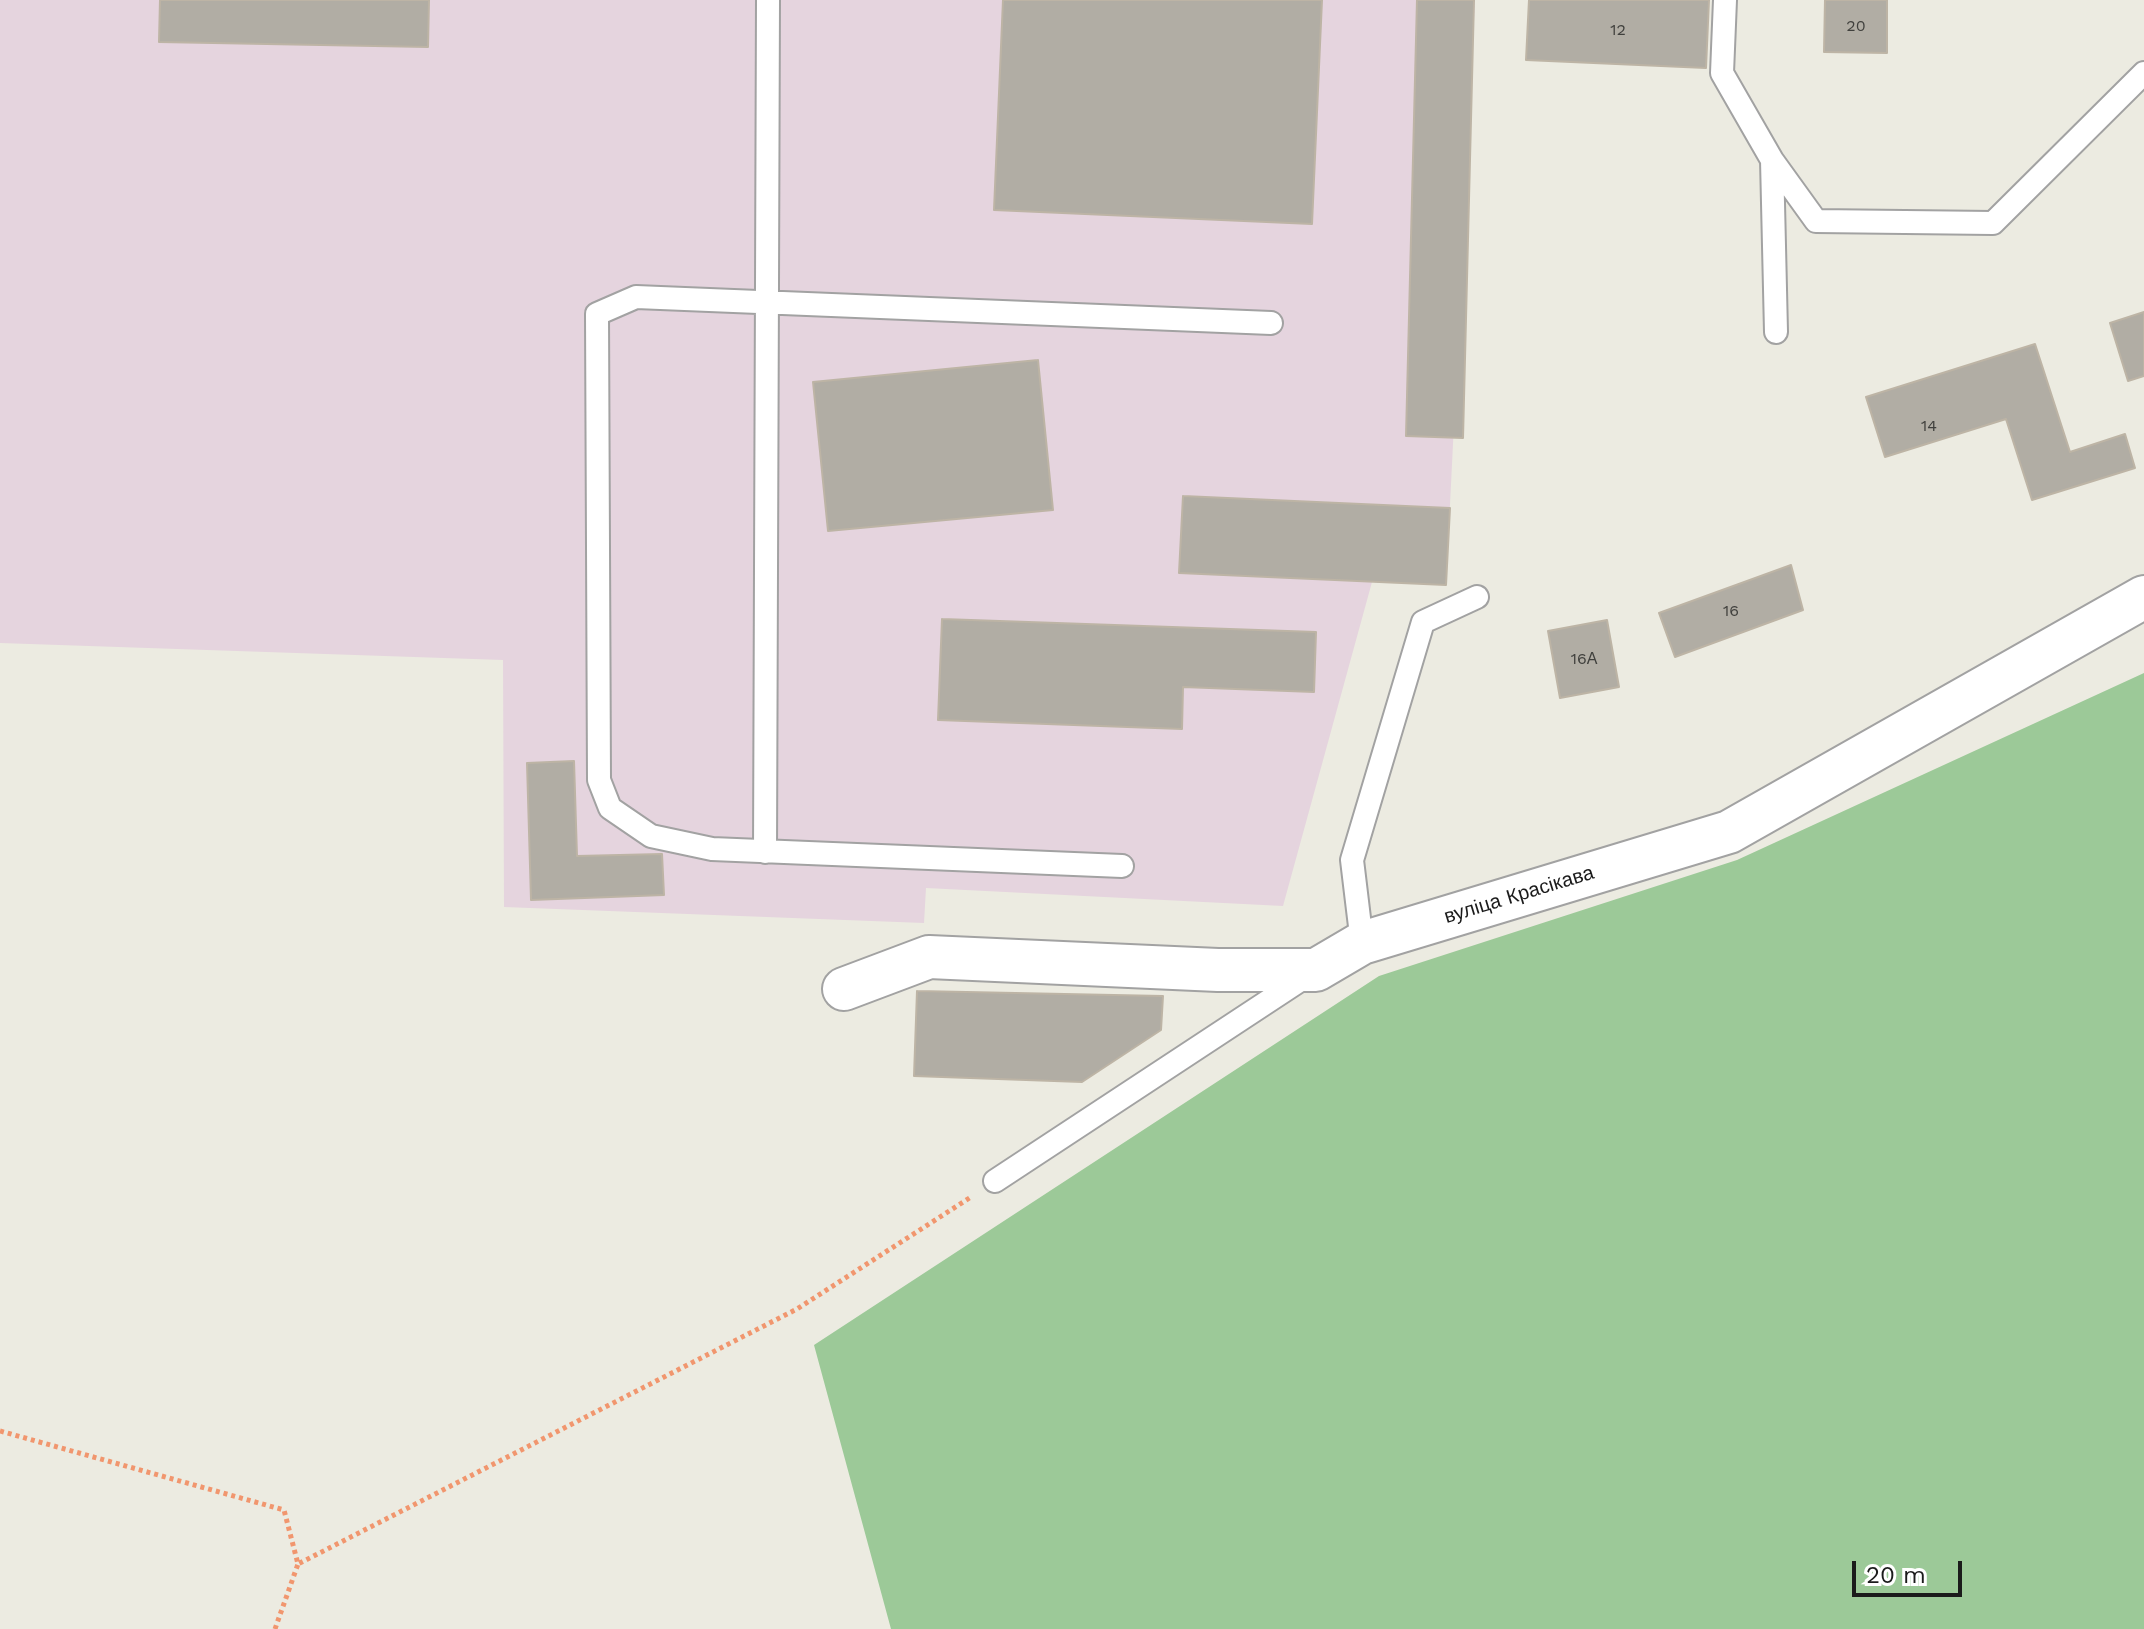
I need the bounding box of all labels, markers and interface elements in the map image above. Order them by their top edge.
house number: 20 [1846,16,1866,36]
house number: 12 [1610,20,1626,40]
house number: 14 [1921,416,1937,436]
house number: 16 [1723,601,1739,621]
house number: 16А [1571,649,1597,669]
street label: вуліца Красікава [1441,861,1597,929]
scale bar [1856,1545,1966,1595]
text: 20 m [1866,1561,1926,1589]

